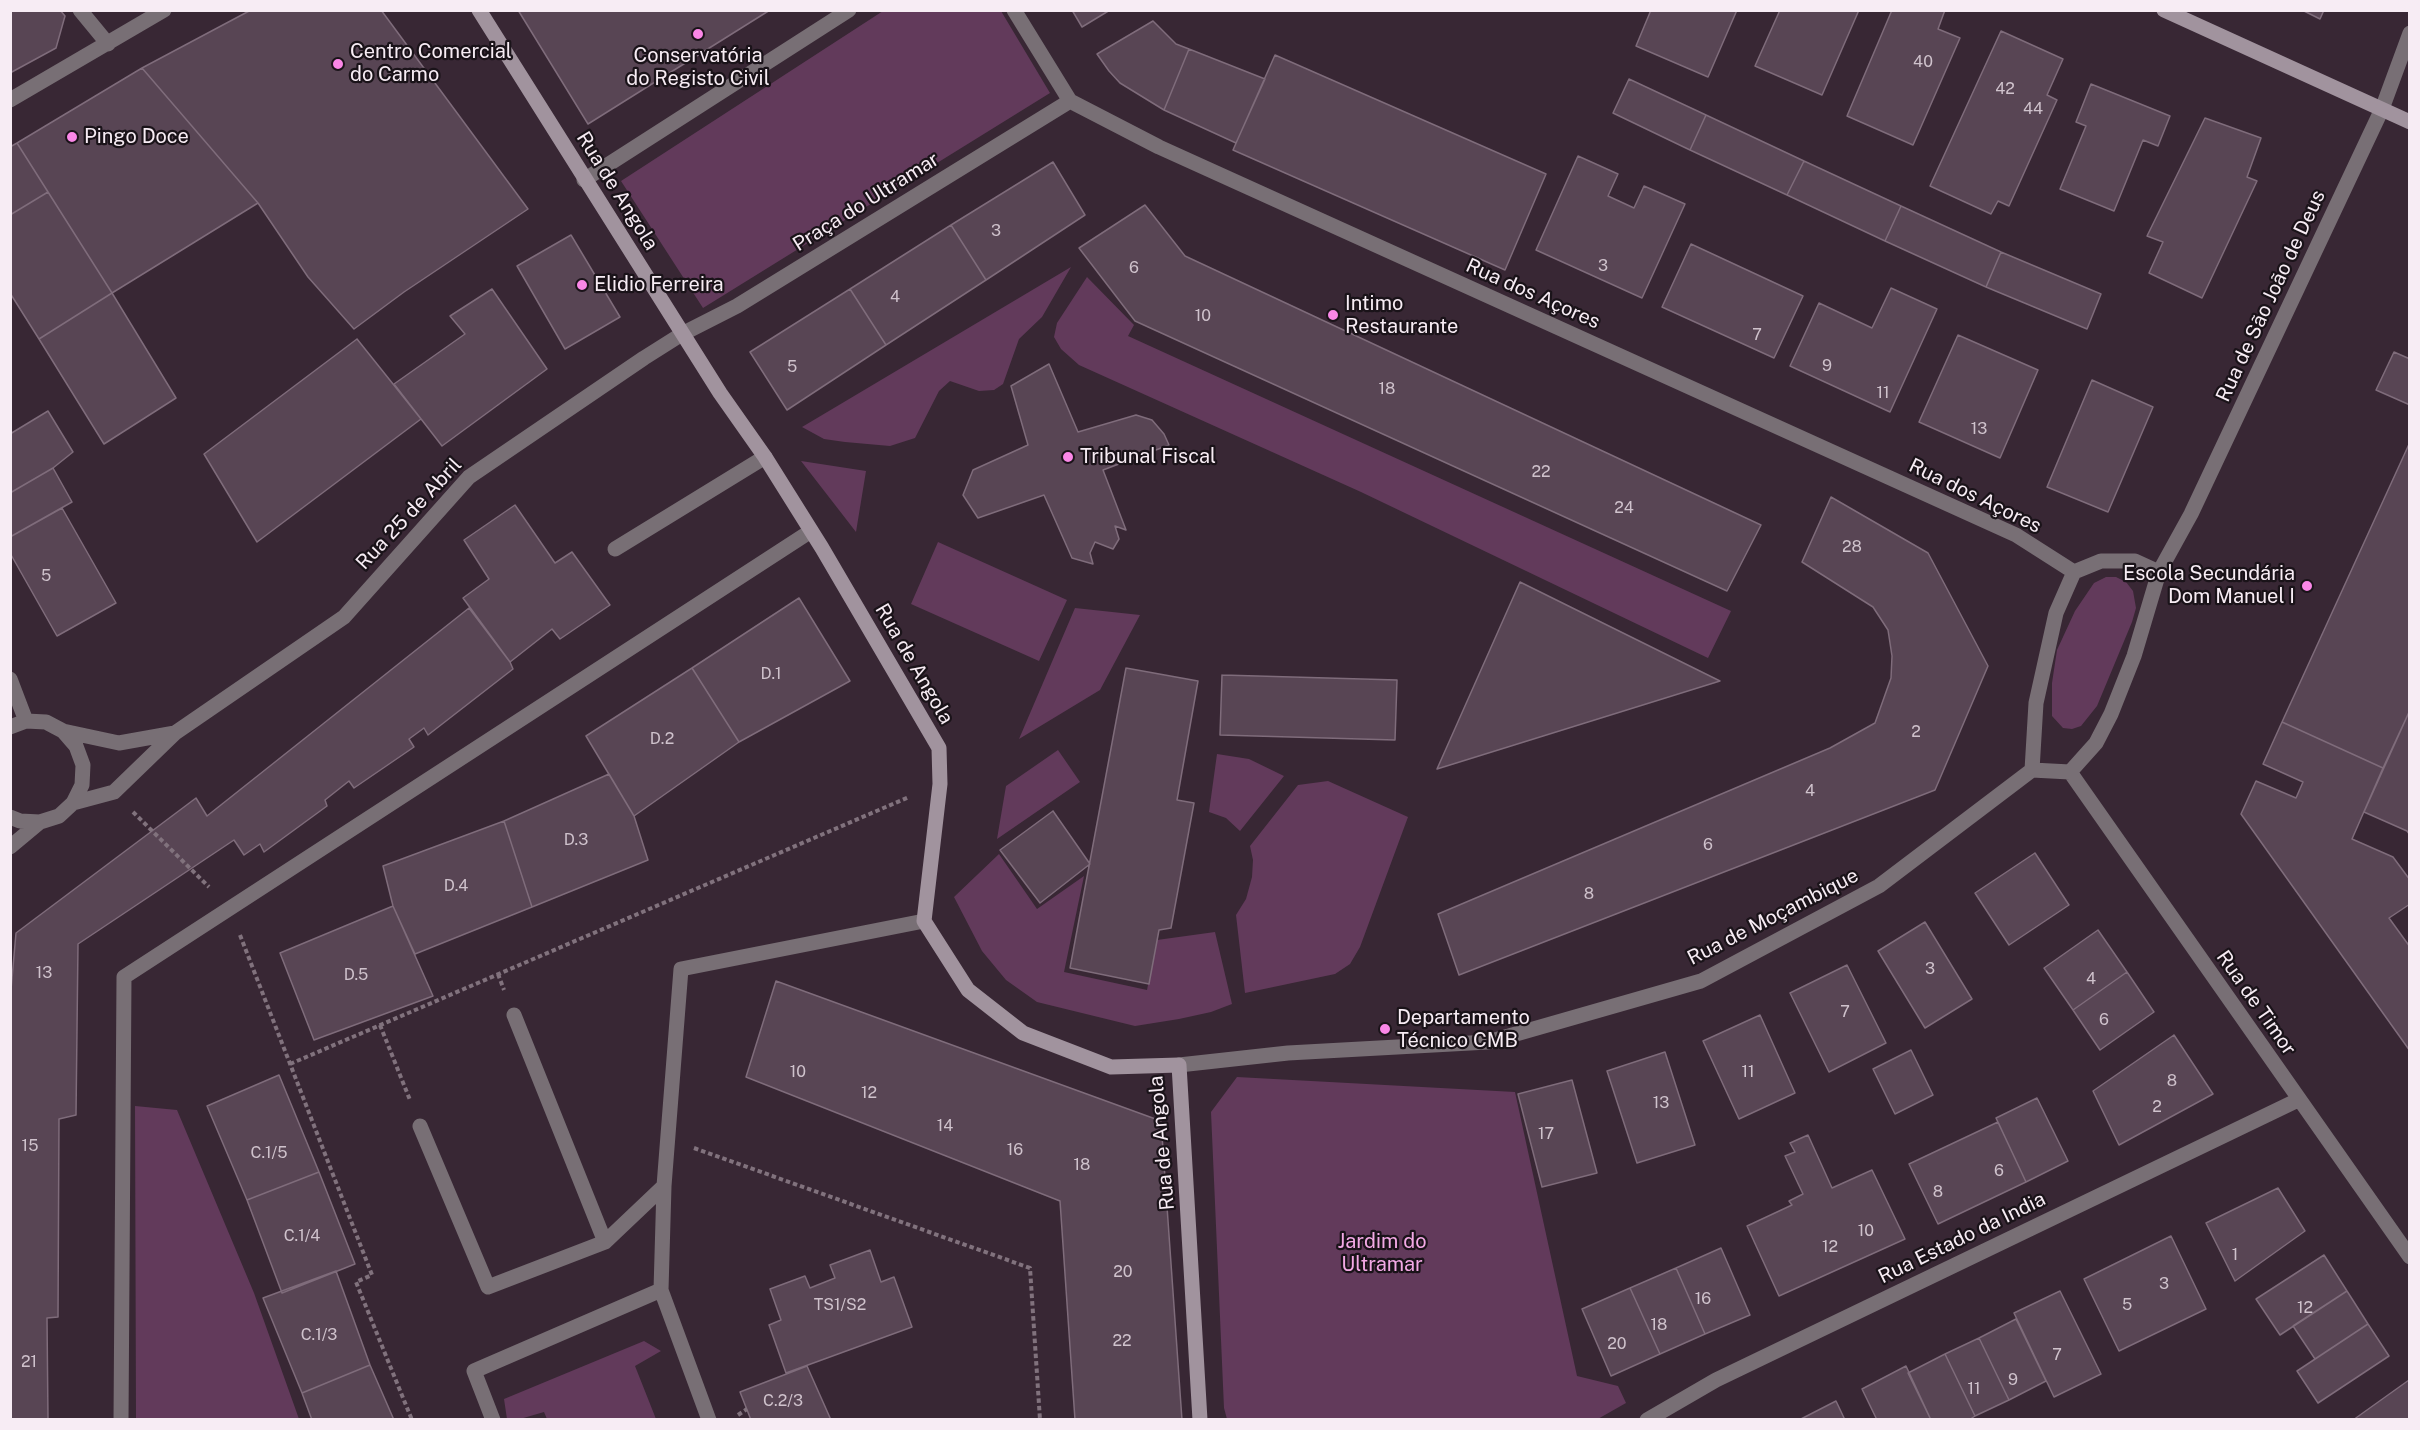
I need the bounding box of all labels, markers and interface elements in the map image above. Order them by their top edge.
marker: Conservatória do Registo Civil [691,27,705,41]
place label: Centro Comercial do Carmo [350,40,512,87]
place label: Conservatória do Registo Civil [626,44,770,91]
house number: 40 [1913,52,1933,72]
marker: Centro Comercial do Carmo [331,57,345,71]
house number: 42 [1995,79,2015,99]
house number: 44 [2023,99,2043,119]
place label: Pingo Doce [84,125,189,149]
street label: Rua de Angola [571,127,663,255]
marker: Pingo Doce [65,130,79,144]
street label: Praça do Ultramar [789,147,943,257]
street label: Rua de São João de Deus [2211,186,2331,406]
house number: 3 [991,221,1001,241]
street label: Rua dos Açores [1462,254,1604,334]
house number: 3 [1598,256,1608,276]
house number: 6 [1129,258,1139,278]
place label: Elidio Ferreira [594,273,724,297]
marker: Elidio Ferreira [575,278,589,292]
house number: 4 [890,287,900,307]
place label: Intimo Restaurante [1345,292,1458,339]
house number: 10 [1195,306,1211,326]
marker: Intimo Restaurante [1326,308,1340,322]
house number: 7 [1752,325,1762,345]
house number: 9 [1822,356,1832,376]
house number: 5 [787,357,797,377]
house number: 18 [1379,379,1395,399]
house number: 11 [1876,383,1890,403]
house number: 13 [1971,419,1987,439]
place label: Tribunal Fiscal [1080,445,1216,469]
marker: Tribunal Fiscal [1061,450,1075,464]
street label: Rua 25 de Abril [351,453,467,575]
street label: Rua dos Açores [1905,454,2045,538]
house number: 22 [1531,462,1551,482]
house number: 24 [1614,498,1634,518]
house number: 28 [1842,537,1862,557]
place label: Escola Secundária Dom Manuel I [2123,562,2295,609]
house number: 5 [41,566,51,586]
marker: Escola Secundária Dom Manuel I [2300,579,2314,593]
street label: Rua de Angola [870,599,958,729]
house number: D.1 [761,664,781,684]
house number: 2 [1911,722,1921,742]
house number: D.2 [650,729,674,749]
house number: 4 [1805,781,1815,801]
house number: D.3 [564,830,588,850]
house number: 6 [1703,835,1713,855]
street label: Rua de Moçambique [1683,863,1863,971]
house number: D.4 [444,876,468,896]
house number: 8 [1584,884,1594,904]
street label: Rua de Timor [2211,946,2301,1060]
house number: 3 [1925,959,1935,979]
house number: 13 [36,963,52,983]
house number: D.5 [344,965,368,985]
house number: 4 [2086,969,2096,989]
house number: 7 [1840,1002,1850,1022]
place label: Departamento Técnico CMB [1397,1006,1530,1053]
house number: 6 [2099,1010,2109,1030]
marker: Departamento Técnico CMB [1378,1022,1392,1036]
house number: 10 [790,1062,806,1082]
house number: 11 [1741,1062,1755,1082]
house number: 8 [2167,1071,2177,1091]
street label: Rua de Angola [1144,1075,1180,1211]
house number: 12 [861,1083,877,1103]
house number: 13 [1653,1093,1669,1113]
house number: 2 [2152,1097,2162,1117]
house number: 14 [937,1116,953,1136]
house number: 17 [1538,1124,1554,1144]
house number: 15 [22,1136,38,1156]
house number: 16 [1007,1140,1023,1160]
house number: C.1/5 [251,1143,287,1163]
house number: 18 [1074,1155,1090,1175]
house number: 6 [1994,1161,2004,1181]
house number: 8 [1933,1182,1943,1202]
street label: Rua Estado da India [1875,1187,2049,1289]
house number: 10 [1858,1221,1874,1241]
house number: C.1/4 [284,1226,320,1246]
park label: Jardim do Ultramar [1337,1230,1427,1277]
house number: 12 [1822,1237,1838,1257]
house number: 1 [2232,1245,2238,1265]
house number: 20 [1113,1262,1133,1282]
house number: 3 [2159,1274,2169,1294]
house number: 16 [1695,1289,1711,1309]
house number: TS1/S2 [814,1295,866,1315]
house number: 5 [2122,1295,2132,1315]
house number: 12 [2297,1298,2313,1318]
house number: 18 [1651,1315,1667,1335]
house number: C.1/3 [301,1325,337,1345]
house number: 22 [1112,1331,1132,1351]
house number: 20 [1607,1334,1627,1354]
house number: 7 [2052,1345,2062,1365]
house number: 21 [21,1352,37,1372]
house number: 9 [2008,1370,2018,1390]
house number: 11 [1967,1379,1981,1399]
house number: C.2/3 [763,1391,803,1411]

